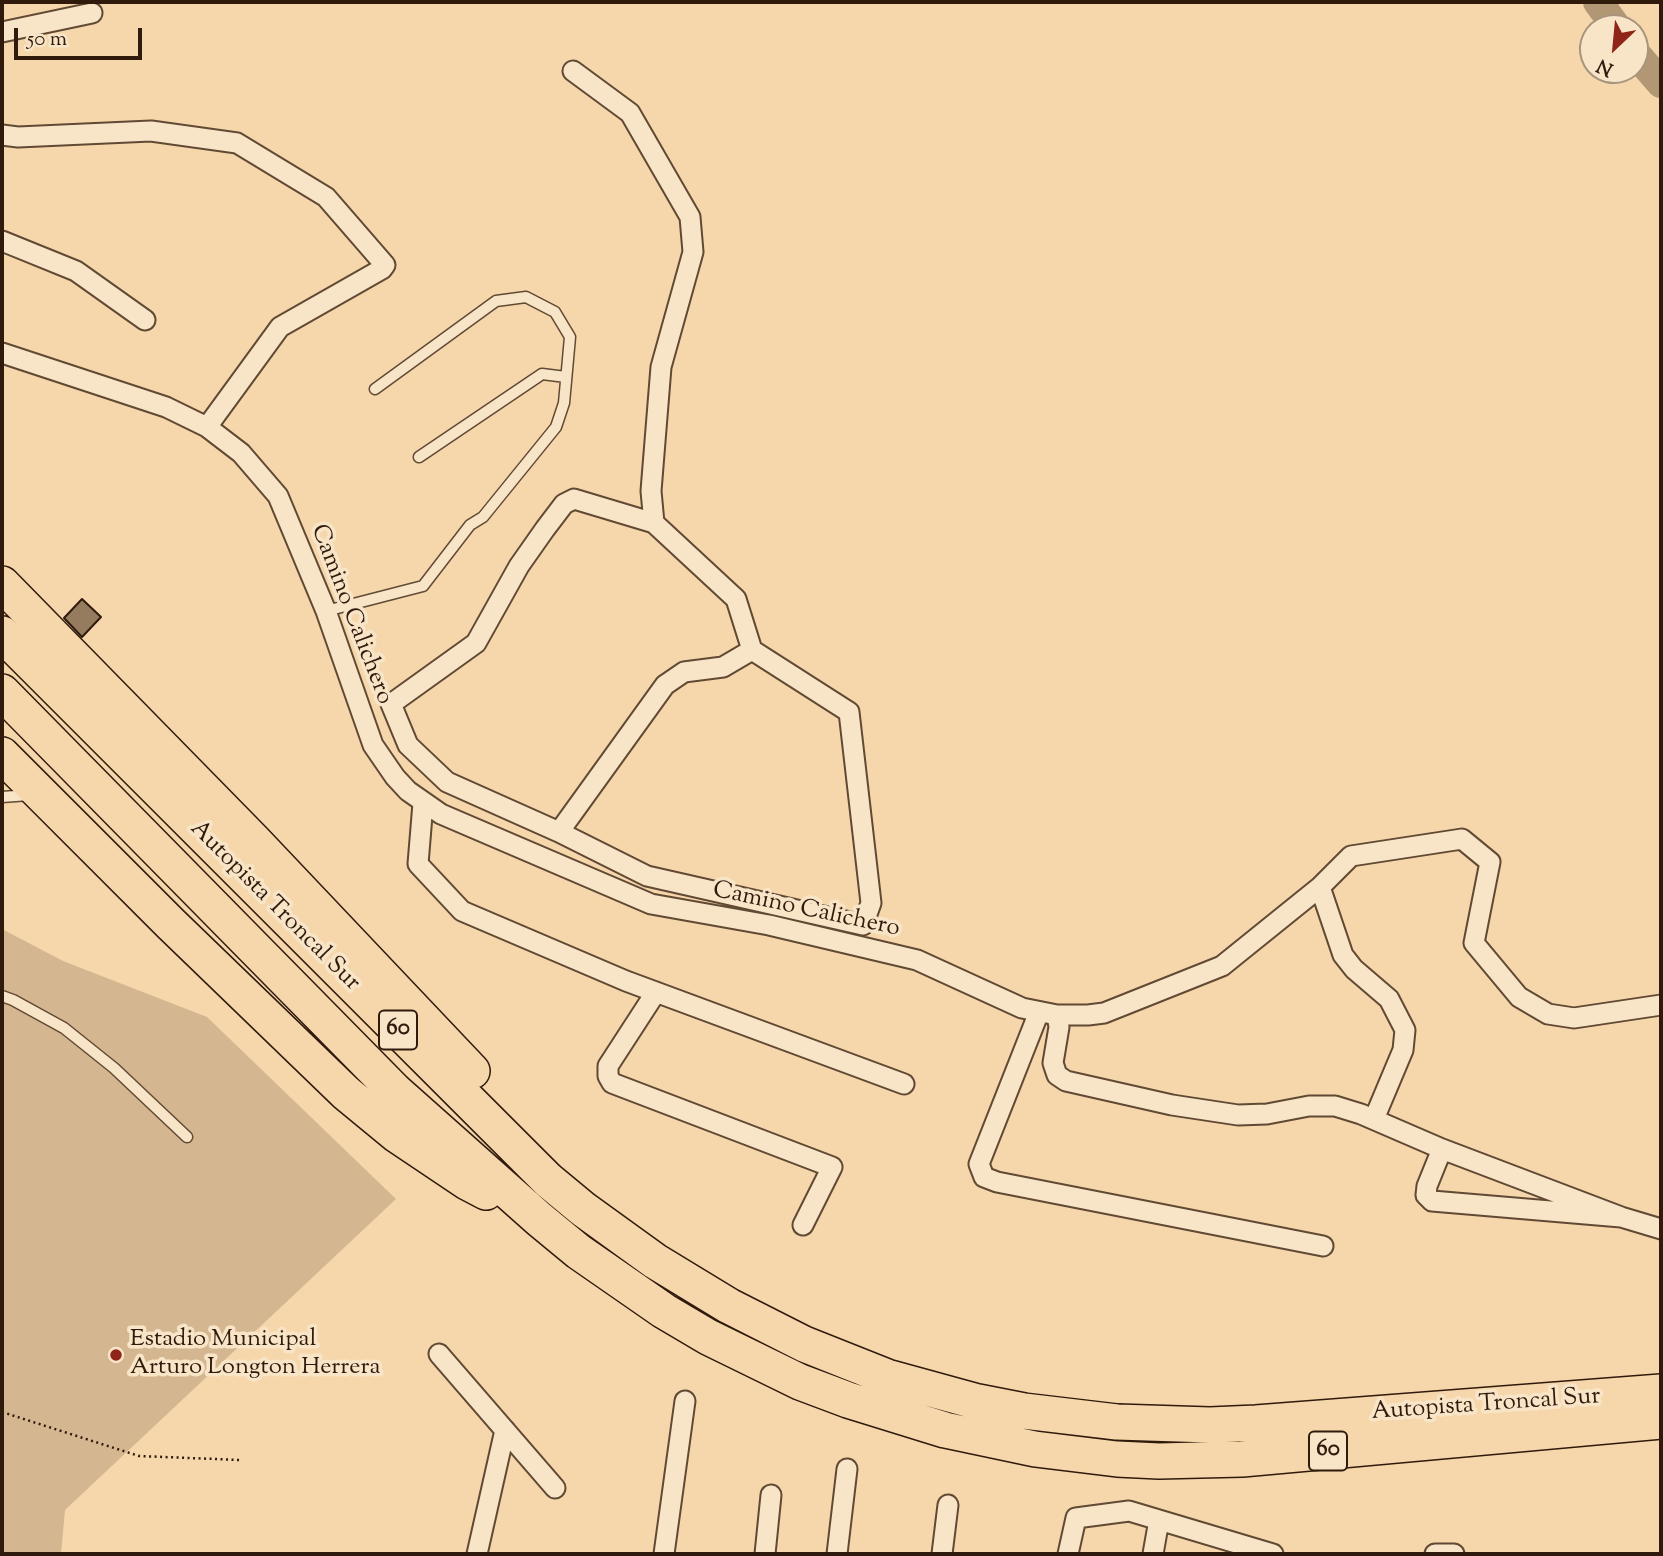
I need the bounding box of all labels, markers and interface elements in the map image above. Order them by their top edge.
scale bar [18,14,145,58]
north arrow [1579,14,1649,84]
text: 50 m [27,25,67,55]
text: N [1593,51,1618,82]
street label: Camino Calichero [302,521,398,709]
street label: Autopista Troncal Sur [183,816,365,998]
street label: Camino Calichero [710,877,902,945]
road number: 60 [379,1010,417,1050]
place label: Estadio Municipal Arturo Longton Herrera [130,1327,381,1383]
marker: Estadio Municipal Arturo Longton Herrera [108,1347,124,1363]
street label: Autopista Troncal Sur [1371,1384,1601,1428]
road number: 60 [1309,1432,1347,1470]

